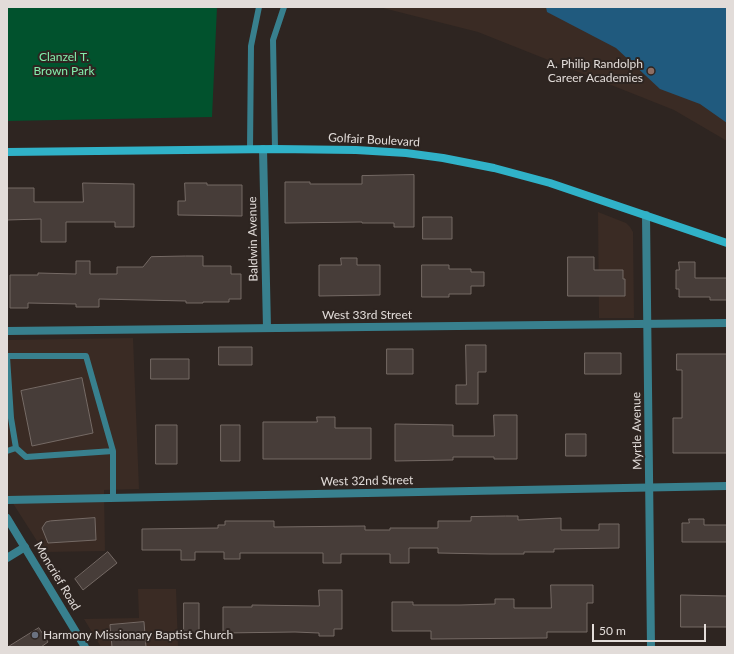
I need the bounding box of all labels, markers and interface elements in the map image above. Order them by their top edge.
park label: Clanzel T. Brown Park [33,50,95,78]
place label: A. Philip Randolph Career Academies [547,57,643,85]
marker: A. Philip Randolph Career Academies [646,66,656,76]
street label: Golfair Boulevard [328,130,420,150]
street label: Baldwin Avenue [245,196,261,282]
street label: West 33rd Street [322,308,412,322]
street label: Myrtle Avenue [629,392,645,470]
street label: West 32nd Street [321,473,413,489]
street label: Moncrief Road [31,539,83,613]
scale bar [594,616,708,642]
text: 50 m [599,623,626,638]
place label: Harmony Missionary Baptist Church [43,628,233,642]
marker: Harmony Missionary Baptist Church [30,630,40,640]

